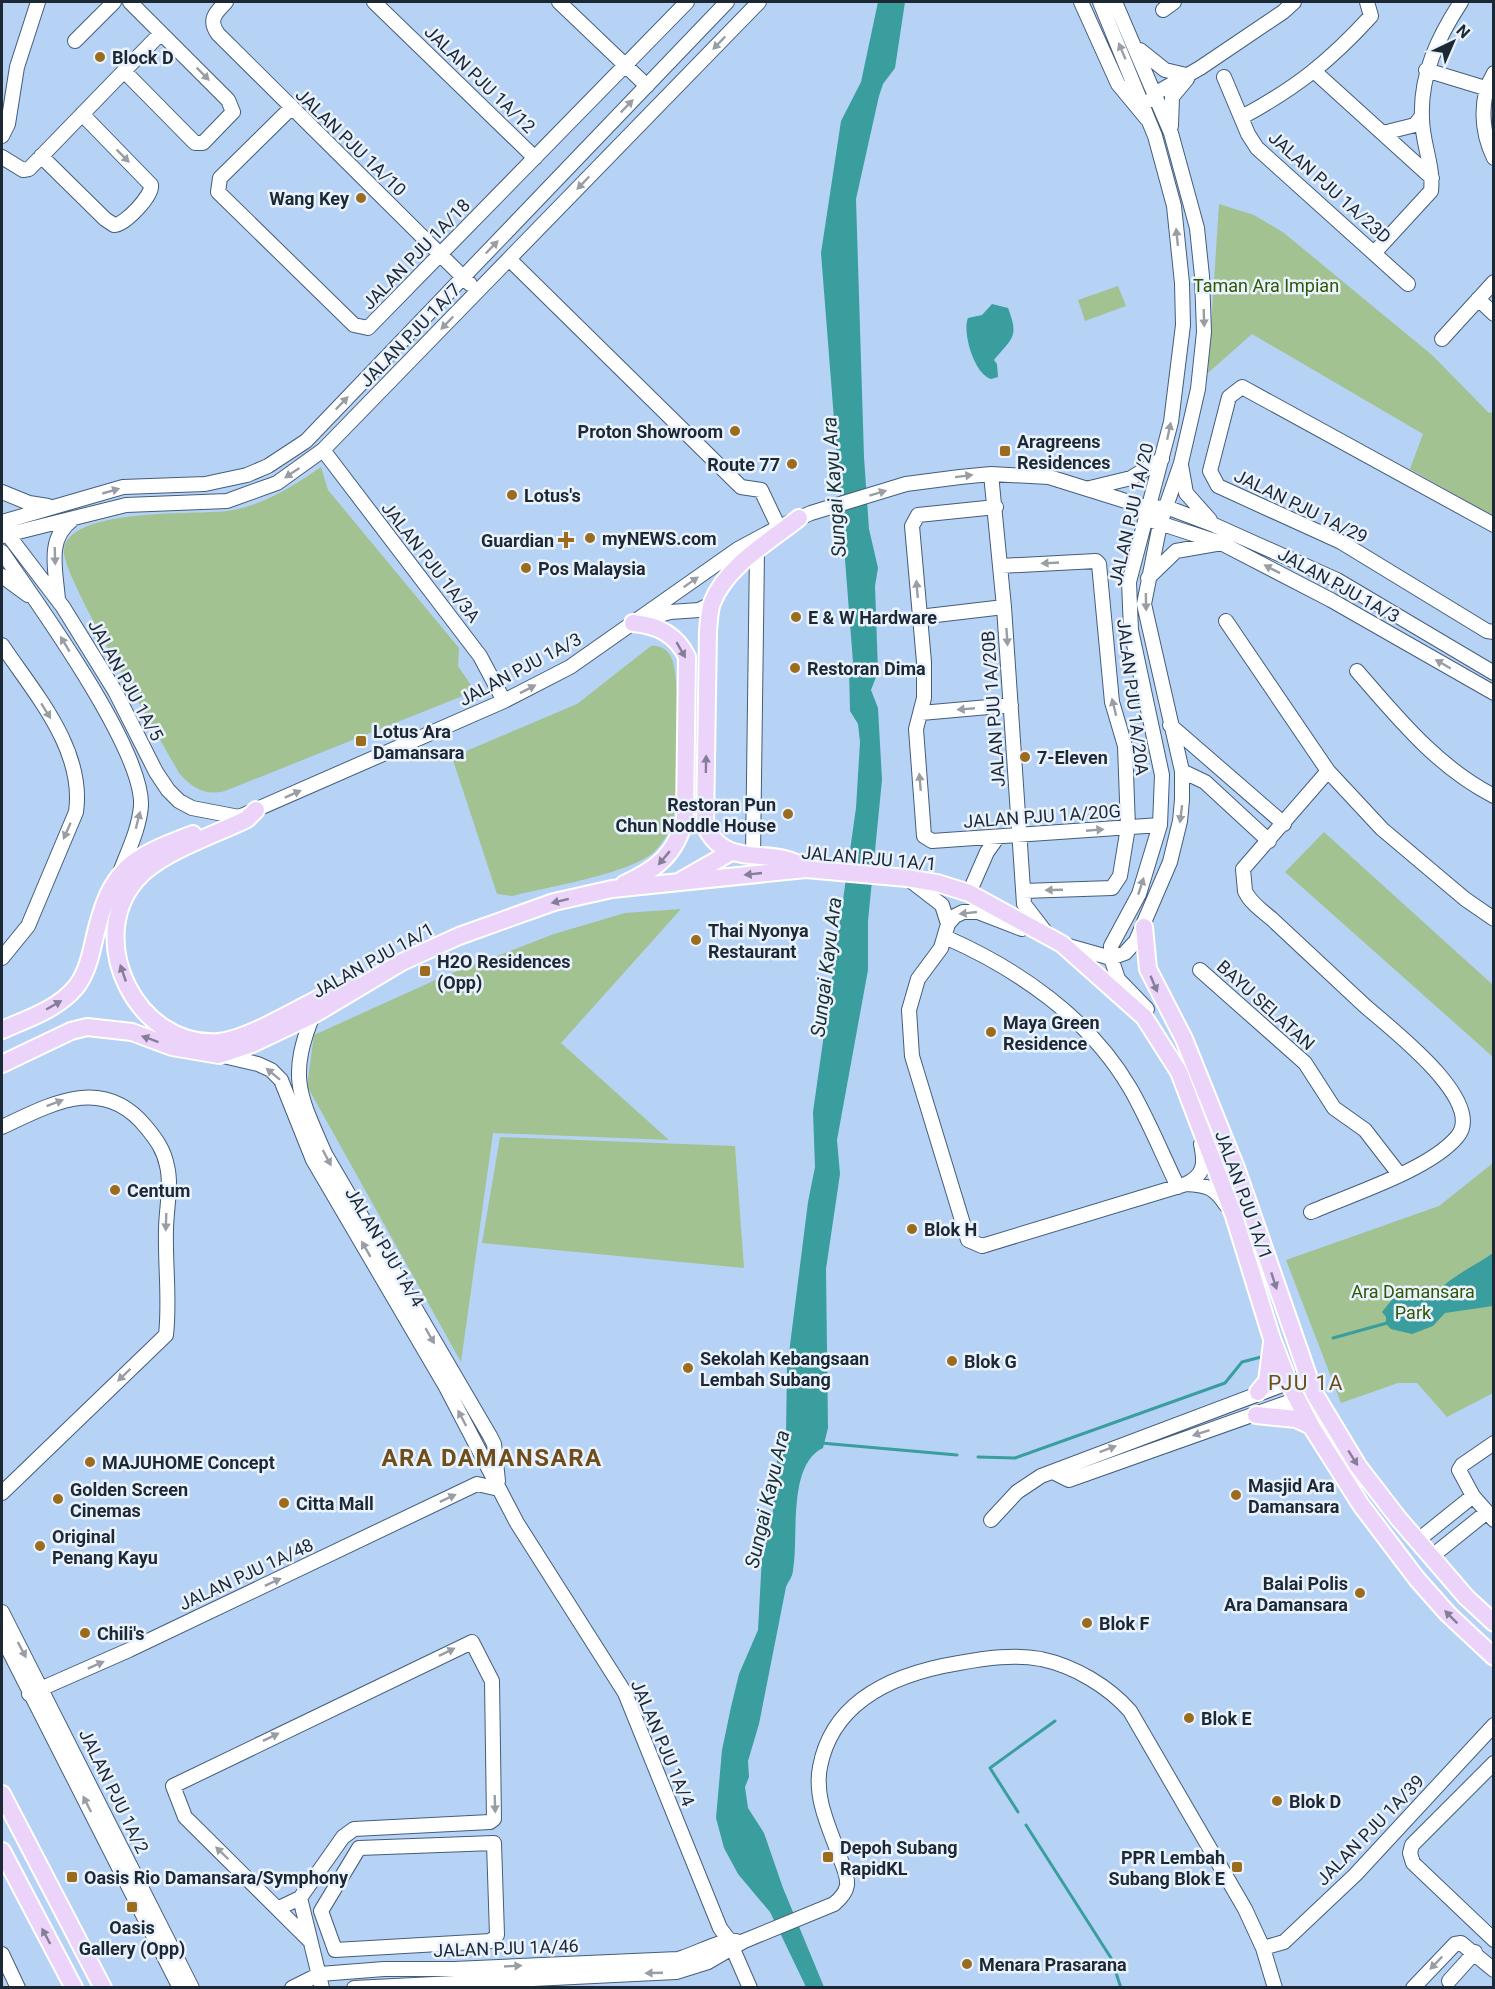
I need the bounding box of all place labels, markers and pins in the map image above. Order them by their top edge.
place label: Block D [112,47,174,68]
marker: Block D [93,50,107,64]
place label: Wang Key [269,188,350,209]
marker: Wang Key [354,191,368,205]
place label: Proton Showroom [578,421,723,442]
marker: Proton Showroom [728,424,742,438]
place label: Aragreens Residences [1017,431,1111,473]
marker: Aragreens Residences [998,444,1012,458]
place label: Route 77 [707,454,780,475]
marker: Route 77 [785,457,799,471]
place label: Lotus's [524,485,581,506]
marker: Lotus's [505,488,519,502]
place label: myNEWS.com [602,528,717,549]
place label: Guardian [481,530,554,551]
marker: myNEWS.com [583,531,597,545]
marker: Guardian [559,533,573,547]
place label: Pos Malaysia [538,558,646,579]
marker: Pos Malaysia [519,561,533,575]
place label: E & W Hardware [808,607,937,628]
marker: E & W Hardware [789,610,803,624]
place label: Restoran Dima [807,658,926,679]
marker: Restoran Dima [788,661,802,675]
place label: Lotus Ara Damansara [373,721,465,763]
marker: Lotus Ara Damansara [354,734,368,748]
place label: 7-Eleven [1037,747,1108,768]
marker: 7-Eleven [1018,750,1032,764]
place label: Restoran Pun Chun Noddle House [615,794,776,836]
marker: Restoran Pun Chun Noddle House [781,807,795,821]
place label: Thai Nyonya Restaurant [708,920,809,962]
marker: Thai Nyonya Restaurant [689,933,703,947]
place label: H2O Residences (Opp) [437,951,570,994]
marker: H2O Residences (Opp) [418,964,432,978]
place label: Maya Green Residence [1003,1012,1100,1054]
marker: Maya Green Residence [984,1025,998,1039]
place label: Centum [127,1180,190,1201]
marker: Centum [108,1183,122,1197]
place label: Blok H [924,1219,977,1240]
marker: Blok H [905,1222,919,1236]
place label: Sekolah Kebangsaan Lembah Subang [700,1348,869,1390]
place label: Blok G [964,1351,1017,1372]
marker: Blok G [945,1354,959,1368]
marker: Sekolah Kebangsaan Lembah Subang [681,1361,695,1375]
place label: MAJUHOME Concept [102,1452,275,1473]
marker: MAJUHOME Concept [83,1455,97,1469]
place label: Masjid Ara Damansara [1248,1475,1340,1517]
place label: Golden Screen Cinemas [70,1479,188,1521]
marker: Masjid Ara Damansara [1229,1488,1243,1502]
marker: Golden Screen Cinemas [51,1492,65,1506]
place label: Citta Mall [296,1493,374,1514]
marker: Citta Mall [277,1496,291,1510]
place label: Original Penang Kayu [52,1526,158,1568]
marker: Original Penang Kayu [33,1539,47,1553]
place label: Balai Polis Ara Damansara [1224,1573,1348,1615]
marker: Balai Polis Ara Damansara [1353,1586,1367,1600]
place label: Blok F [1099,1613,1150,1634]
marker: Blok F [1080,1616,1094,1630]
place label: Chili's [97,1623,145,1644]
marker: Chili's [78,1626,92,1640]
place label: Blok E [1201,1708,1252,1729]
marker: Blok E [1182,1711,1196,1725]
place label: Blok D [1289,1791,1341,1812]
marker: Blok D [1270,1794,1284,1808]
place label: Depoh Subang RapidKL [840,1837,958,1879]
place label: PPR Lembah Subang Blok E [1109,1847,1225,1889]
marker: Depoh Subang RapidKL [821,1850,835,1864]
marker: PPR Lembah Subang Blok E [1230,1860,1244,1874]
place label: Oasis Rio Damansara/Symphony [84,1867,349,1888]
marker: Oasis Rio Damansara/Symphony [65,1870,79,1884]
marker: Oasis Gallery (Opp) [125,1900,139,1914]
place label: Oasis Gallery (Opp) [79,1917,185,1960]
place label: Menara Prasarana [979,1954,1127,1975]
marker: Menara Prasarana [960,1957,974,1971]

